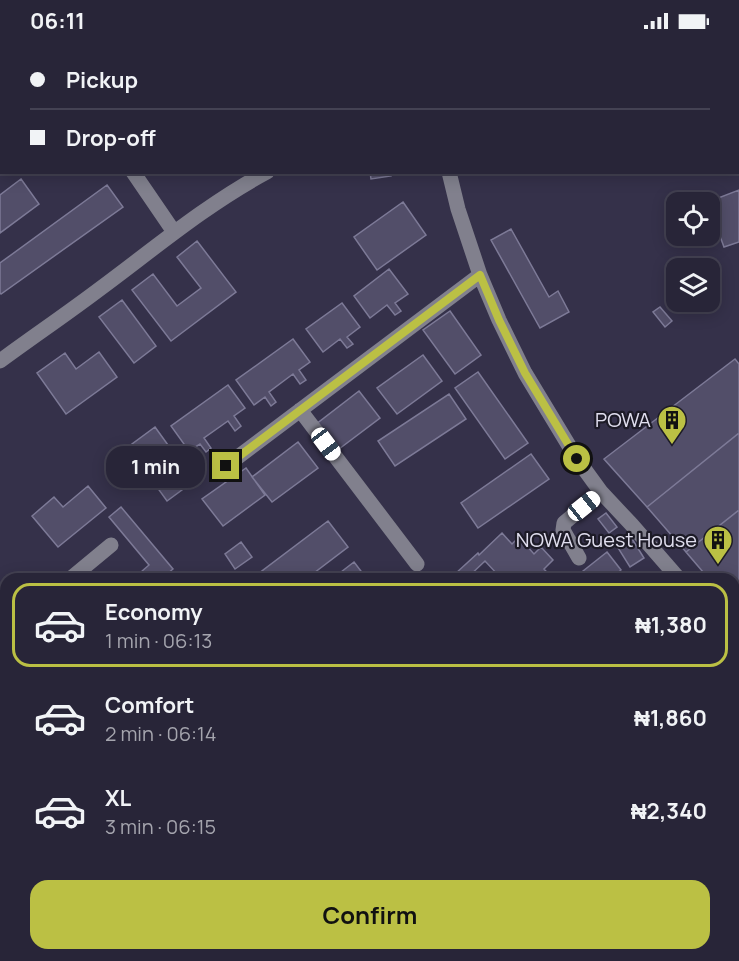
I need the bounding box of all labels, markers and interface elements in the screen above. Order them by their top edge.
text: 06:11 [30,6,85,36]
text: Pickup [66,65,138,95]
text: Drop-off [66,123,156,153]
map controls [666,192,720,312]
button: locate [666,192,720,246]
button: layers [666,258,720,312]
building icon: POWA [656,404,688,446]
place label: POWA [595,406,651,433]
car [308,424,344,464]
callout: 1 min [106,445,205,487]
route start [563,445,590,472]
route end [212,452,239,479]
text: 1 min [131,453,180,480]
car [564,488,604,524]
building icon: NOWA Guest House [702,524,734,566]
place label: NOWA Guest House [516,526,697,553]
text: Economy [105,597,203,627]
icon: car [33,598,87,652]
text: ₦1,380 [635,610,707,640]
text: 1 min · 06:13 [105,627,212,654]
text: Comfort [105,690,194,720]
icon: car [33,691,87,745]
text: ₦1,860 [634,703,707,733]
text: 2 min · 06:14 [105,720,217,747]
text: XL [105,783,131,813]
icon: car [33,784,87,838]
text: ₦2,340 [631,796,707,826]
text: 3 min · 06:15 [105,813,216,840]
button: Confirm [30,880,710,949]

